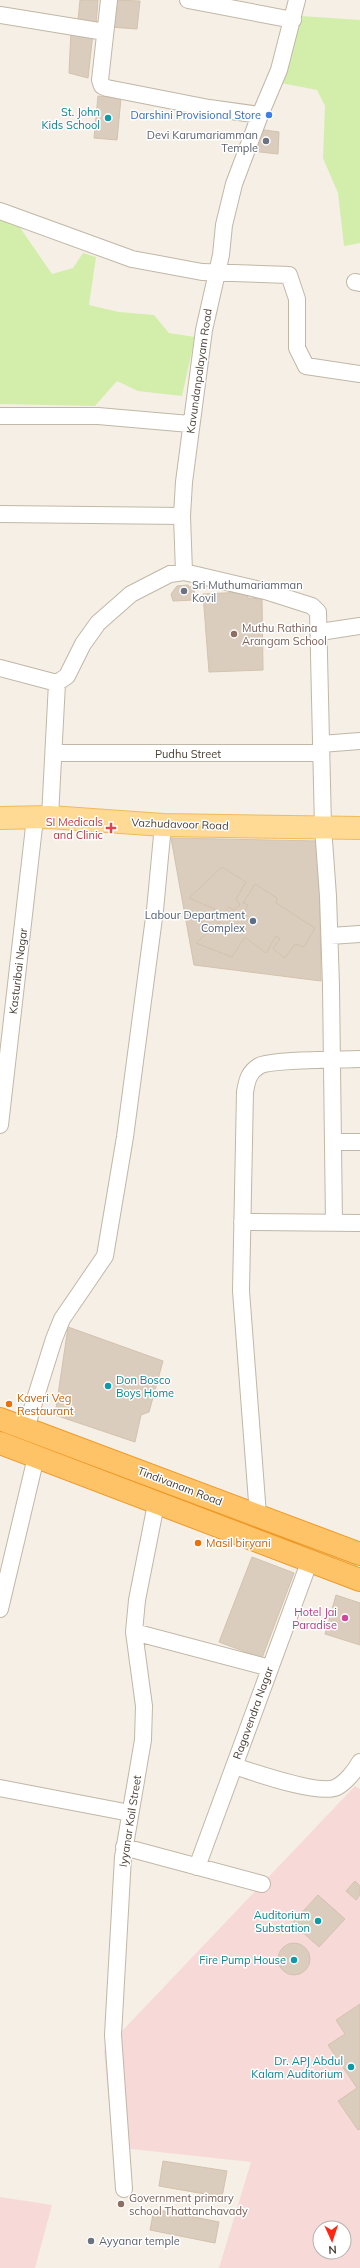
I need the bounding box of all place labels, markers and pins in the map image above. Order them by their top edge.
place label: St. John Kids School [42,105,100,132]
place label: Darshini Provisional Store [130,108,261,122]
marker: Darshini Provisional Store [264,110,274,120]
marker: St. John Kids School [103,113,113,123]
place label: Devi Karumariamman Temple [147,128,258,155]
marker: Devi Karumariamman Temple [261,136,271,146]
place label: Sri Muthumariamman Kovil [192,578,303,605]
marker: Sri Muthumariamman Kovil [179,586,189,596]
place label: Muthu Rathina Arangam School [242,621,327,648]
marker: Muthu Rathina Arangam School [229,629,239,639]
place label: SI Medicals and Clinic [46,815,104,842]
marker: SI Medicals and Clinic [106,823,116,833]
place label: Labour Department Complex [145,908,245,935]
marker: Labour Department Complex [248,916,258,926]
place label: Don Bosco Boys Home [116,1373,174,1400]
marker: Don Bosco Boys Home [103,1381,113,1391]
place label: Kaveri Veg Restaurant [17,1391,74,1418]
marker: Kaveri Veg Restaurant [4,1399,14,1409]
place label: Masil biryani [206,1536,271,1550]
marker: Masil biryani [193,1538,203,1548]
place label: Hotel Jai Paradise [292,1605,337,1632]
marker: Hotel Jai Paradise [340,1613,350,1623]
place label: Auditorium Substation [254,1908,310,1935]
marker: Auditorium Substation [313,1916,323,1926]
place label: Fire Pump House [199,1953,286,1967]
marker: Fire Pump House [289,1955,299,1965]
place label: Dr. APJ Abdul Kalam Auditorium [251,2054,343,2081]
marker: Dr. APJ Abdul Kalam Auditorium [346,2062,356,2072]
place label: Government primary school Thattanchavady [129,2191,248,2218]
marker: Government primary school Thattanchavady [116,2199,126,2209]
place label: Ayyanar temple [99,2234,180,2248]
marker: Ayyanar temple [86,2236,96,2246]

